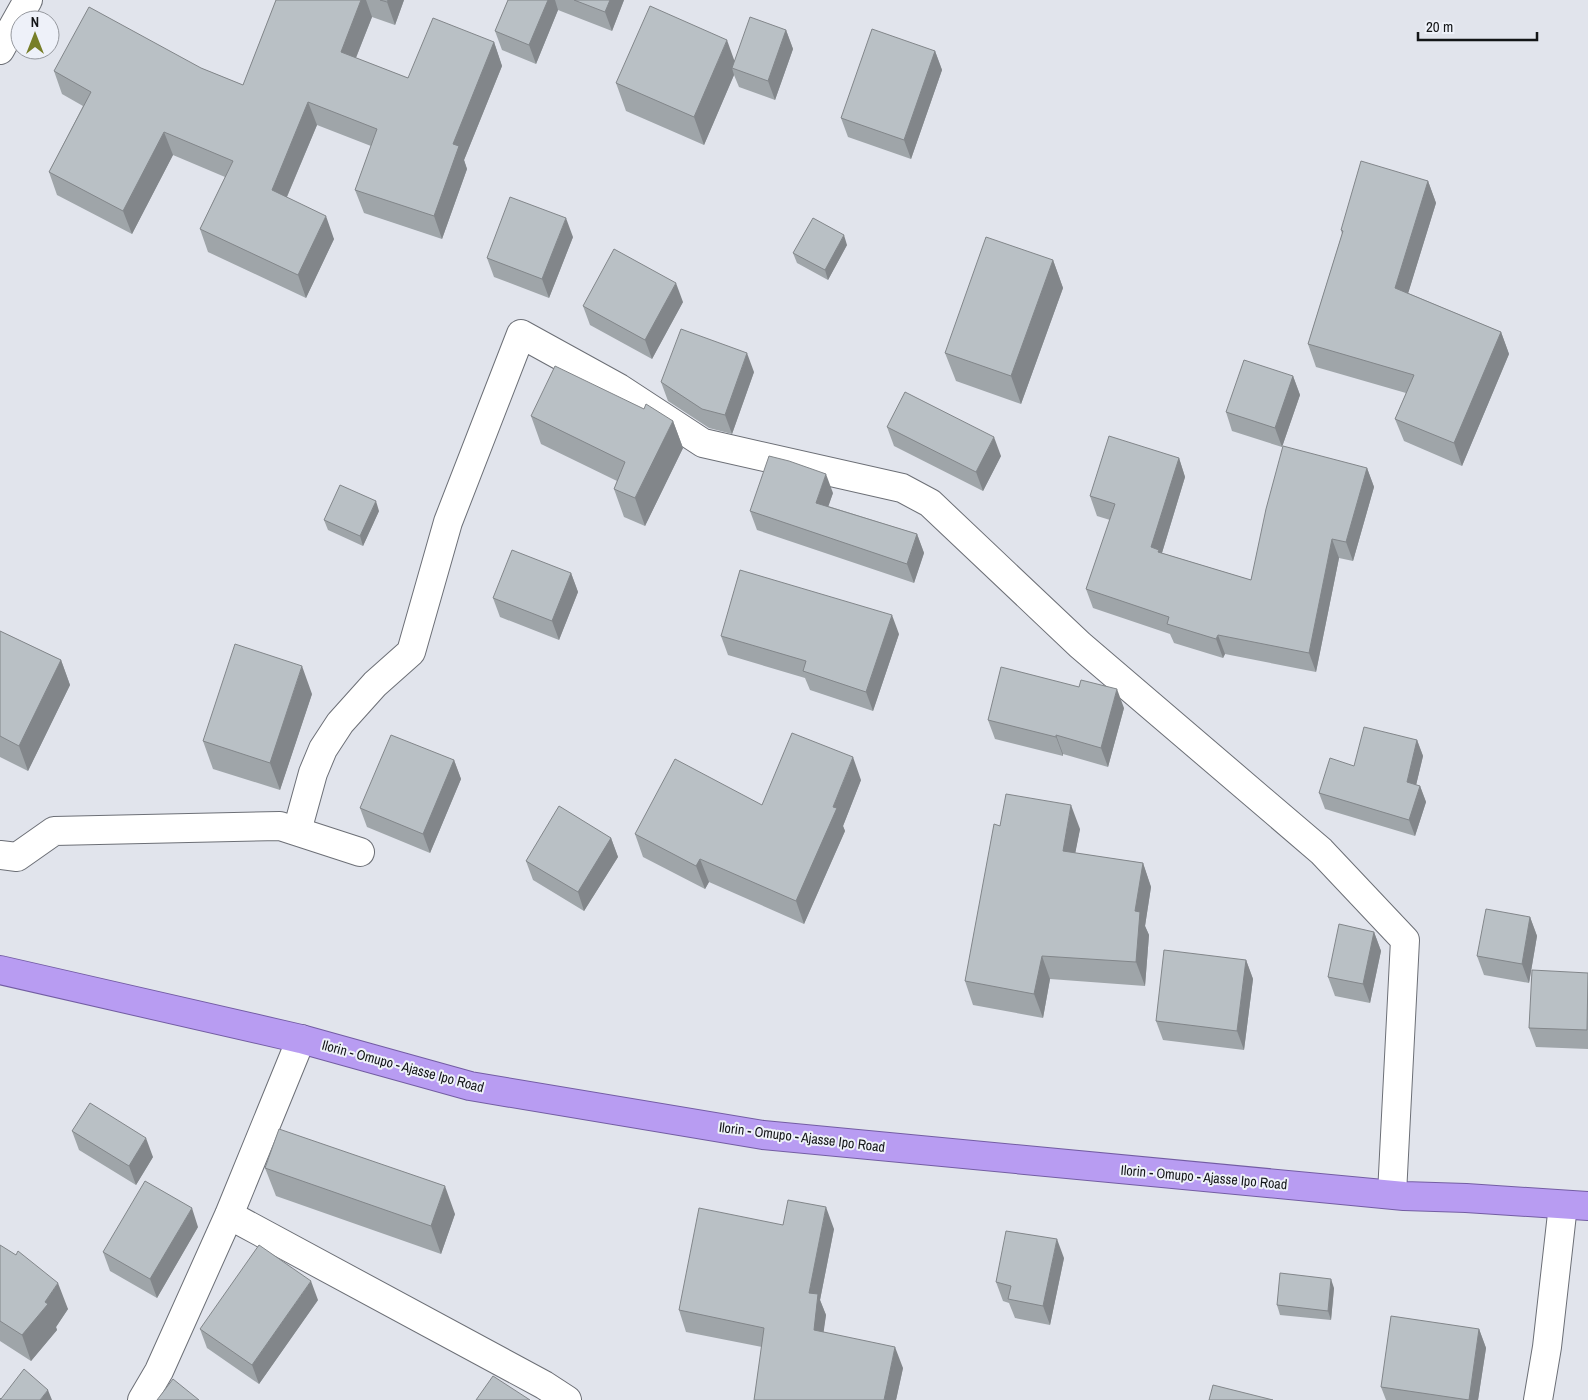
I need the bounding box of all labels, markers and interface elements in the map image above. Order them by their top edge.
north arrow [10,10,60,60]
scale bar [1418,10,1537,42]
text: N [31,13,39,31]
text: 20 m [1426,16,1453,37]
street label: Ilorin - Omupo - Ajasse Ipo Road [320,1036,486,1096]
street label: Ilorin - Omupo - Ajasse Ipo Road [718,1118,886,1156]
street label: Ilorin - Omupo - Ajasse Ipo Road [1120,1161,1288,1193]

